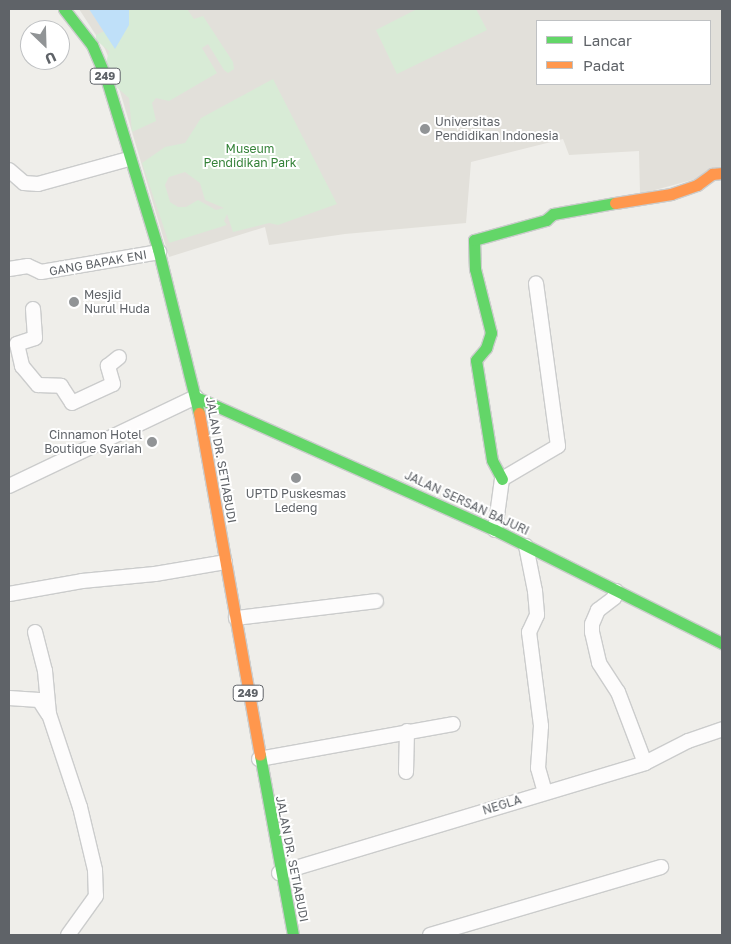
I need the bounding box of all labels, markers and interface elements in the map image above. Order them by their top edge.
north arrow [20,20,70,70]
legend [536,20,711,85]
text: Lancar [583,31,632,49]
text: U [43,48,59,68]
text: Padat [583,56,625,74]
road number: 249 [89,68,121,84]
place label: Universitas Pendidikan Indonesia [435,115,559,143]
marker: Universitas Pendidikan Indonesia [419,123,431,135]
park label: Museum Pendidikan Park [203,142,297,170]
street label: GANG BAPAK ENI [48,247,148,279]
place label: Mesjid Nurul Huda [84,288,150,316]
marker: Mesjid Nurul Huda [68,296,80,308]
street label: JALAN DR. SETIABUDI [203,396,239,524]
place label: Cinnamon Hotel Boutique Syariah [44,428,142,456]
marker: Cinnamon Hotel Boutique Syariah [146,436,158,448]
street label: JALAN SERSAN BAJURI [402,468,532,538]
marker: UPTD Puskesmas Ledeng [289,471,303,485]
place label: UPTD Puskesmas Ledeng [246,487,346,515]
road number: 249 [232,684,264,701]
street label: NEGLA [481,792,523,818]
street label: JALAN DR. SETIABUDI [273,795,311,923]

